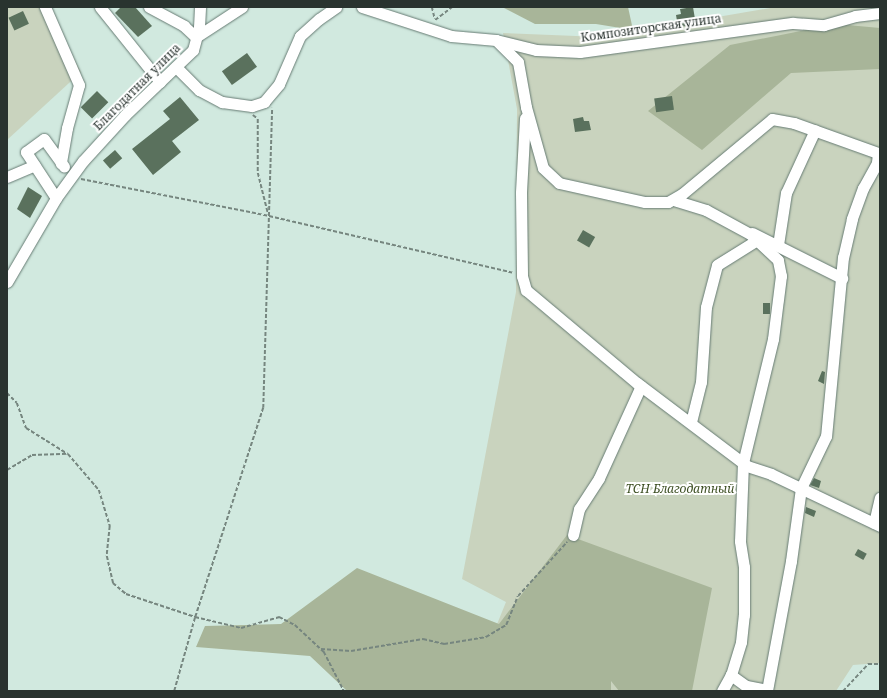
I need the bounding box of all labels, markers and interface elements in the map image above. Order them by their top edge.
street label: Композиторская улица [580,11,722,45]
street label: Благодатная улица [91,41,183,133]
park label: ТСН Благодатный [626,482,734,496]

